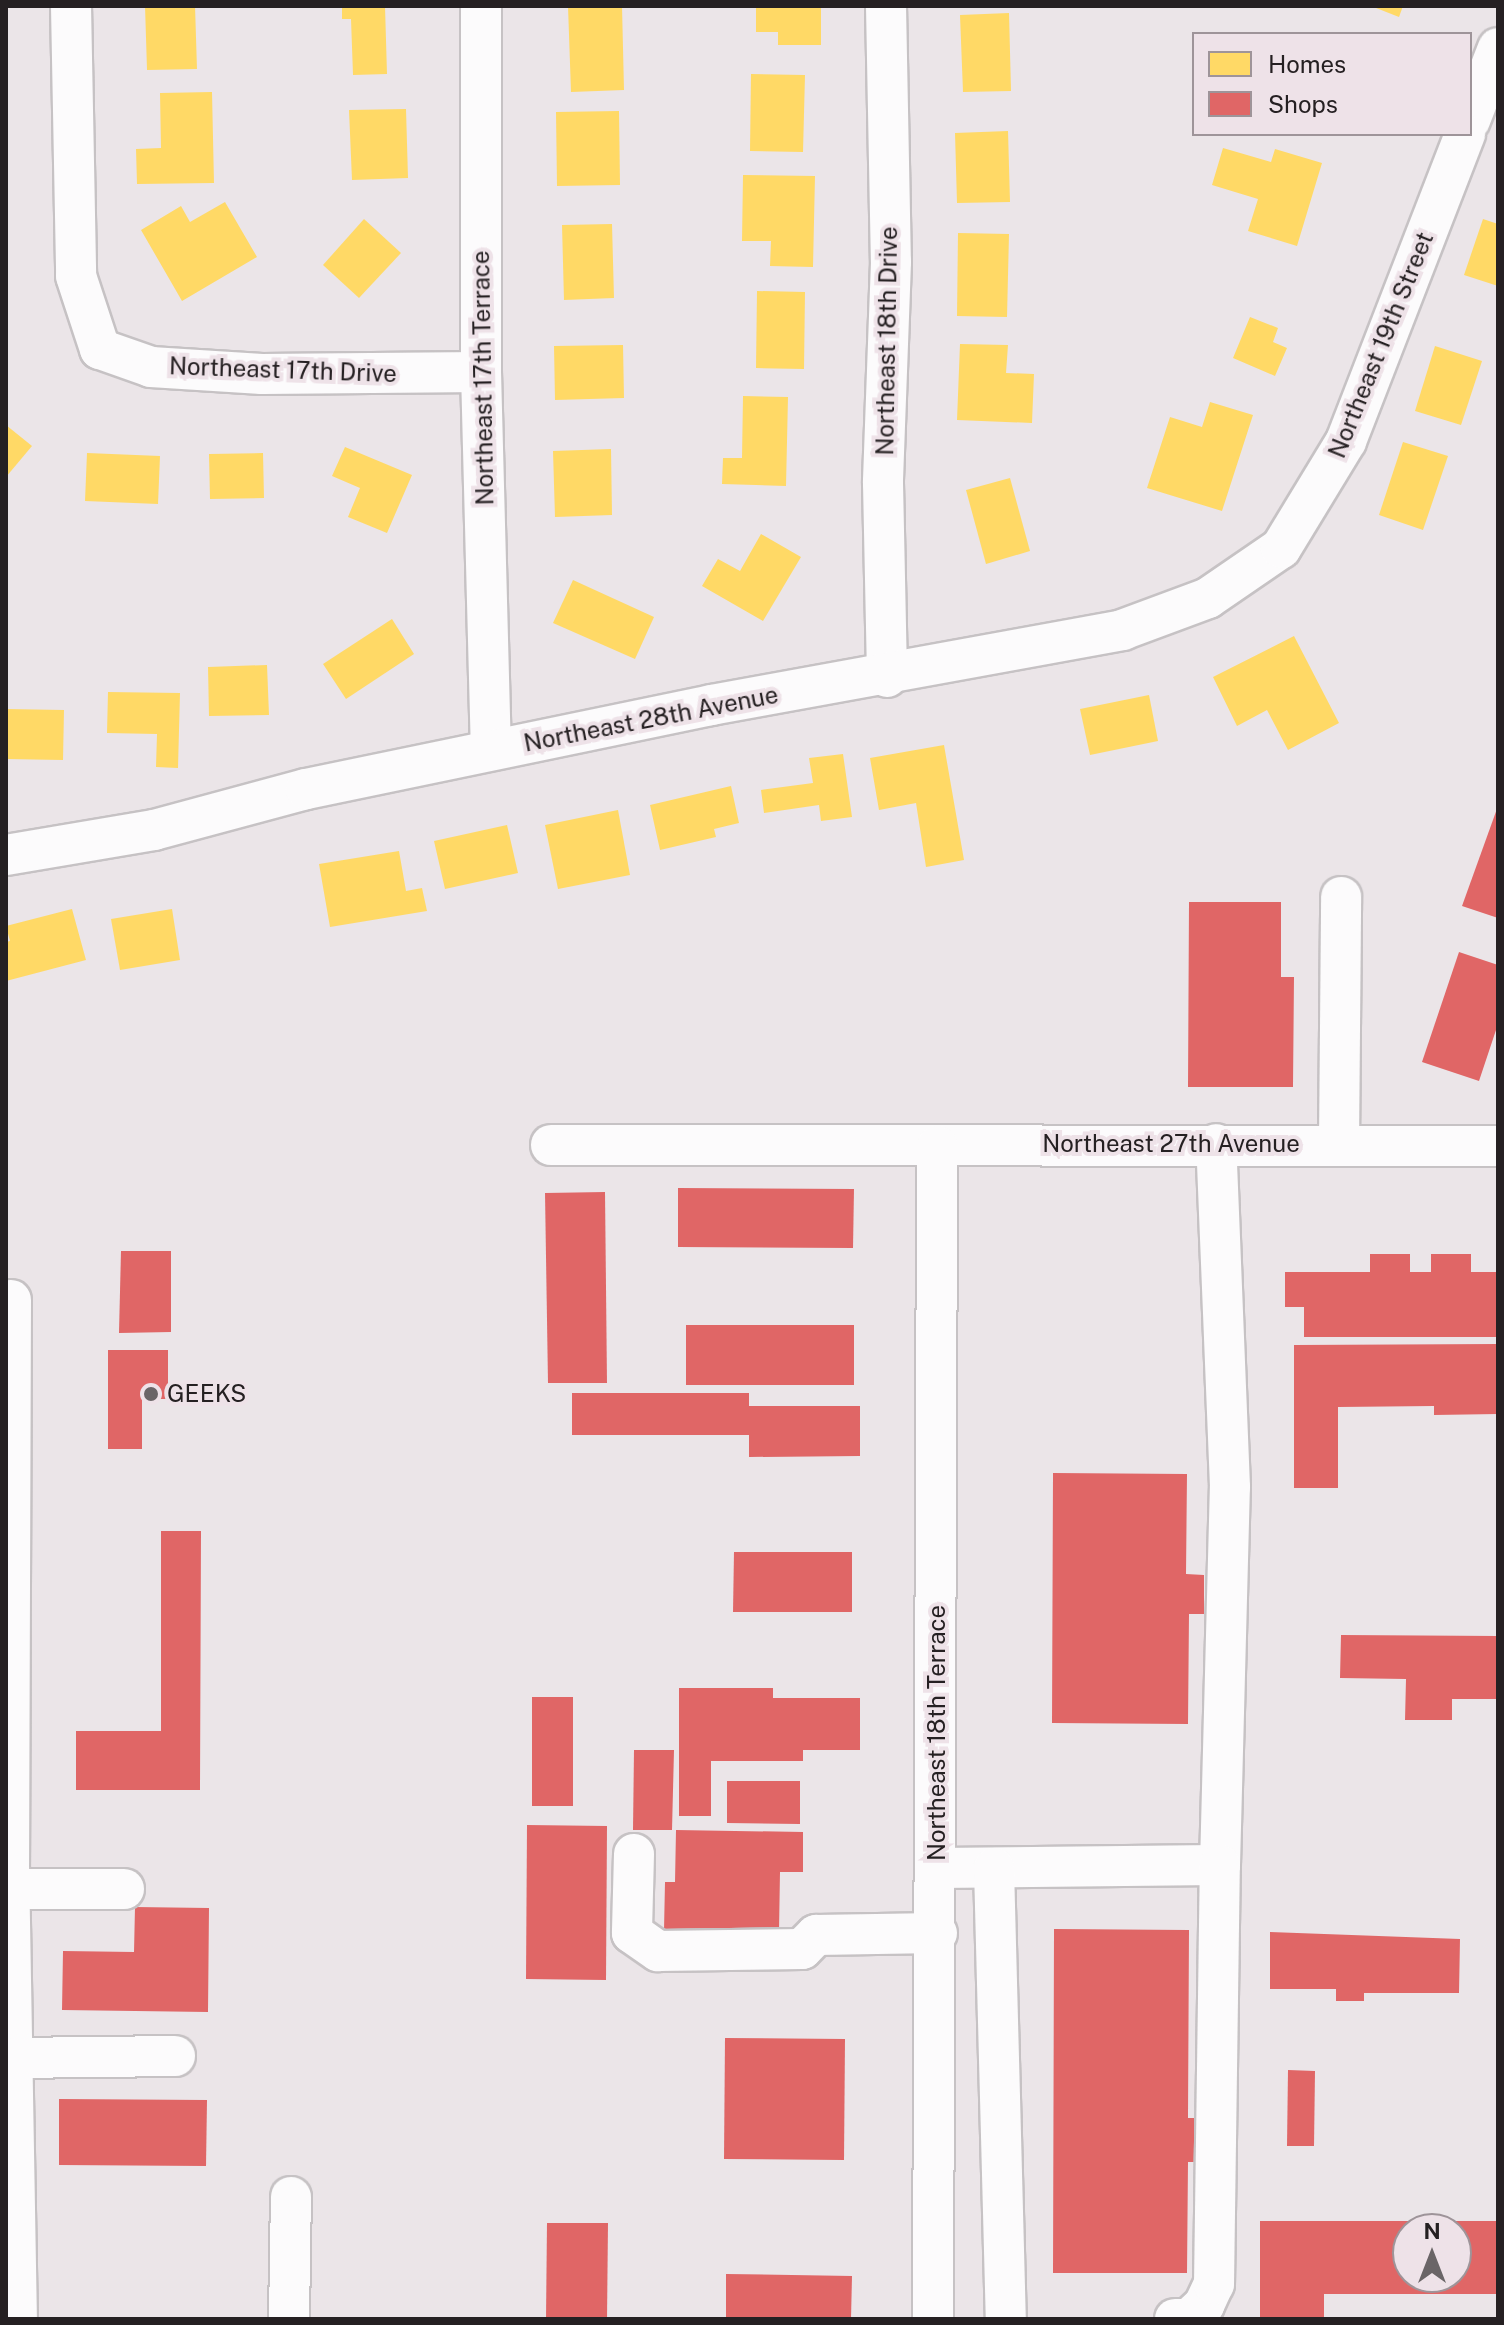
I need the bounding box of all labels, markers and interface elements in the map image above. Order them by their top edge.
legend [1192,32,1472,136]
text: Homes [1268,50,1346,78]
text: Shops [1268,90,1338,118]
street label: Northeast 18th Drive [871,226,903,456]
street label: Northeast 19th Street [1322,228,1440,462]
street label: Northeast 17th Terrace [466,250,500,506]
street label: Northeast 17th Drive [169,352,397,388]
street label: Northeast 28th Avenue [521,680,781,758]
street label: Northeast 27th Avenue [1042,1130,1300,1158]
place label: GEEKS [167,1380,246,1408]
marker: GEEKS [142,1385,160,1403]
street label: Northeast 18th Terrace [923,1605,951,1861]
north arrow [1392,2213,1472,2293]
text: N [1423,2218,1441,2244]

